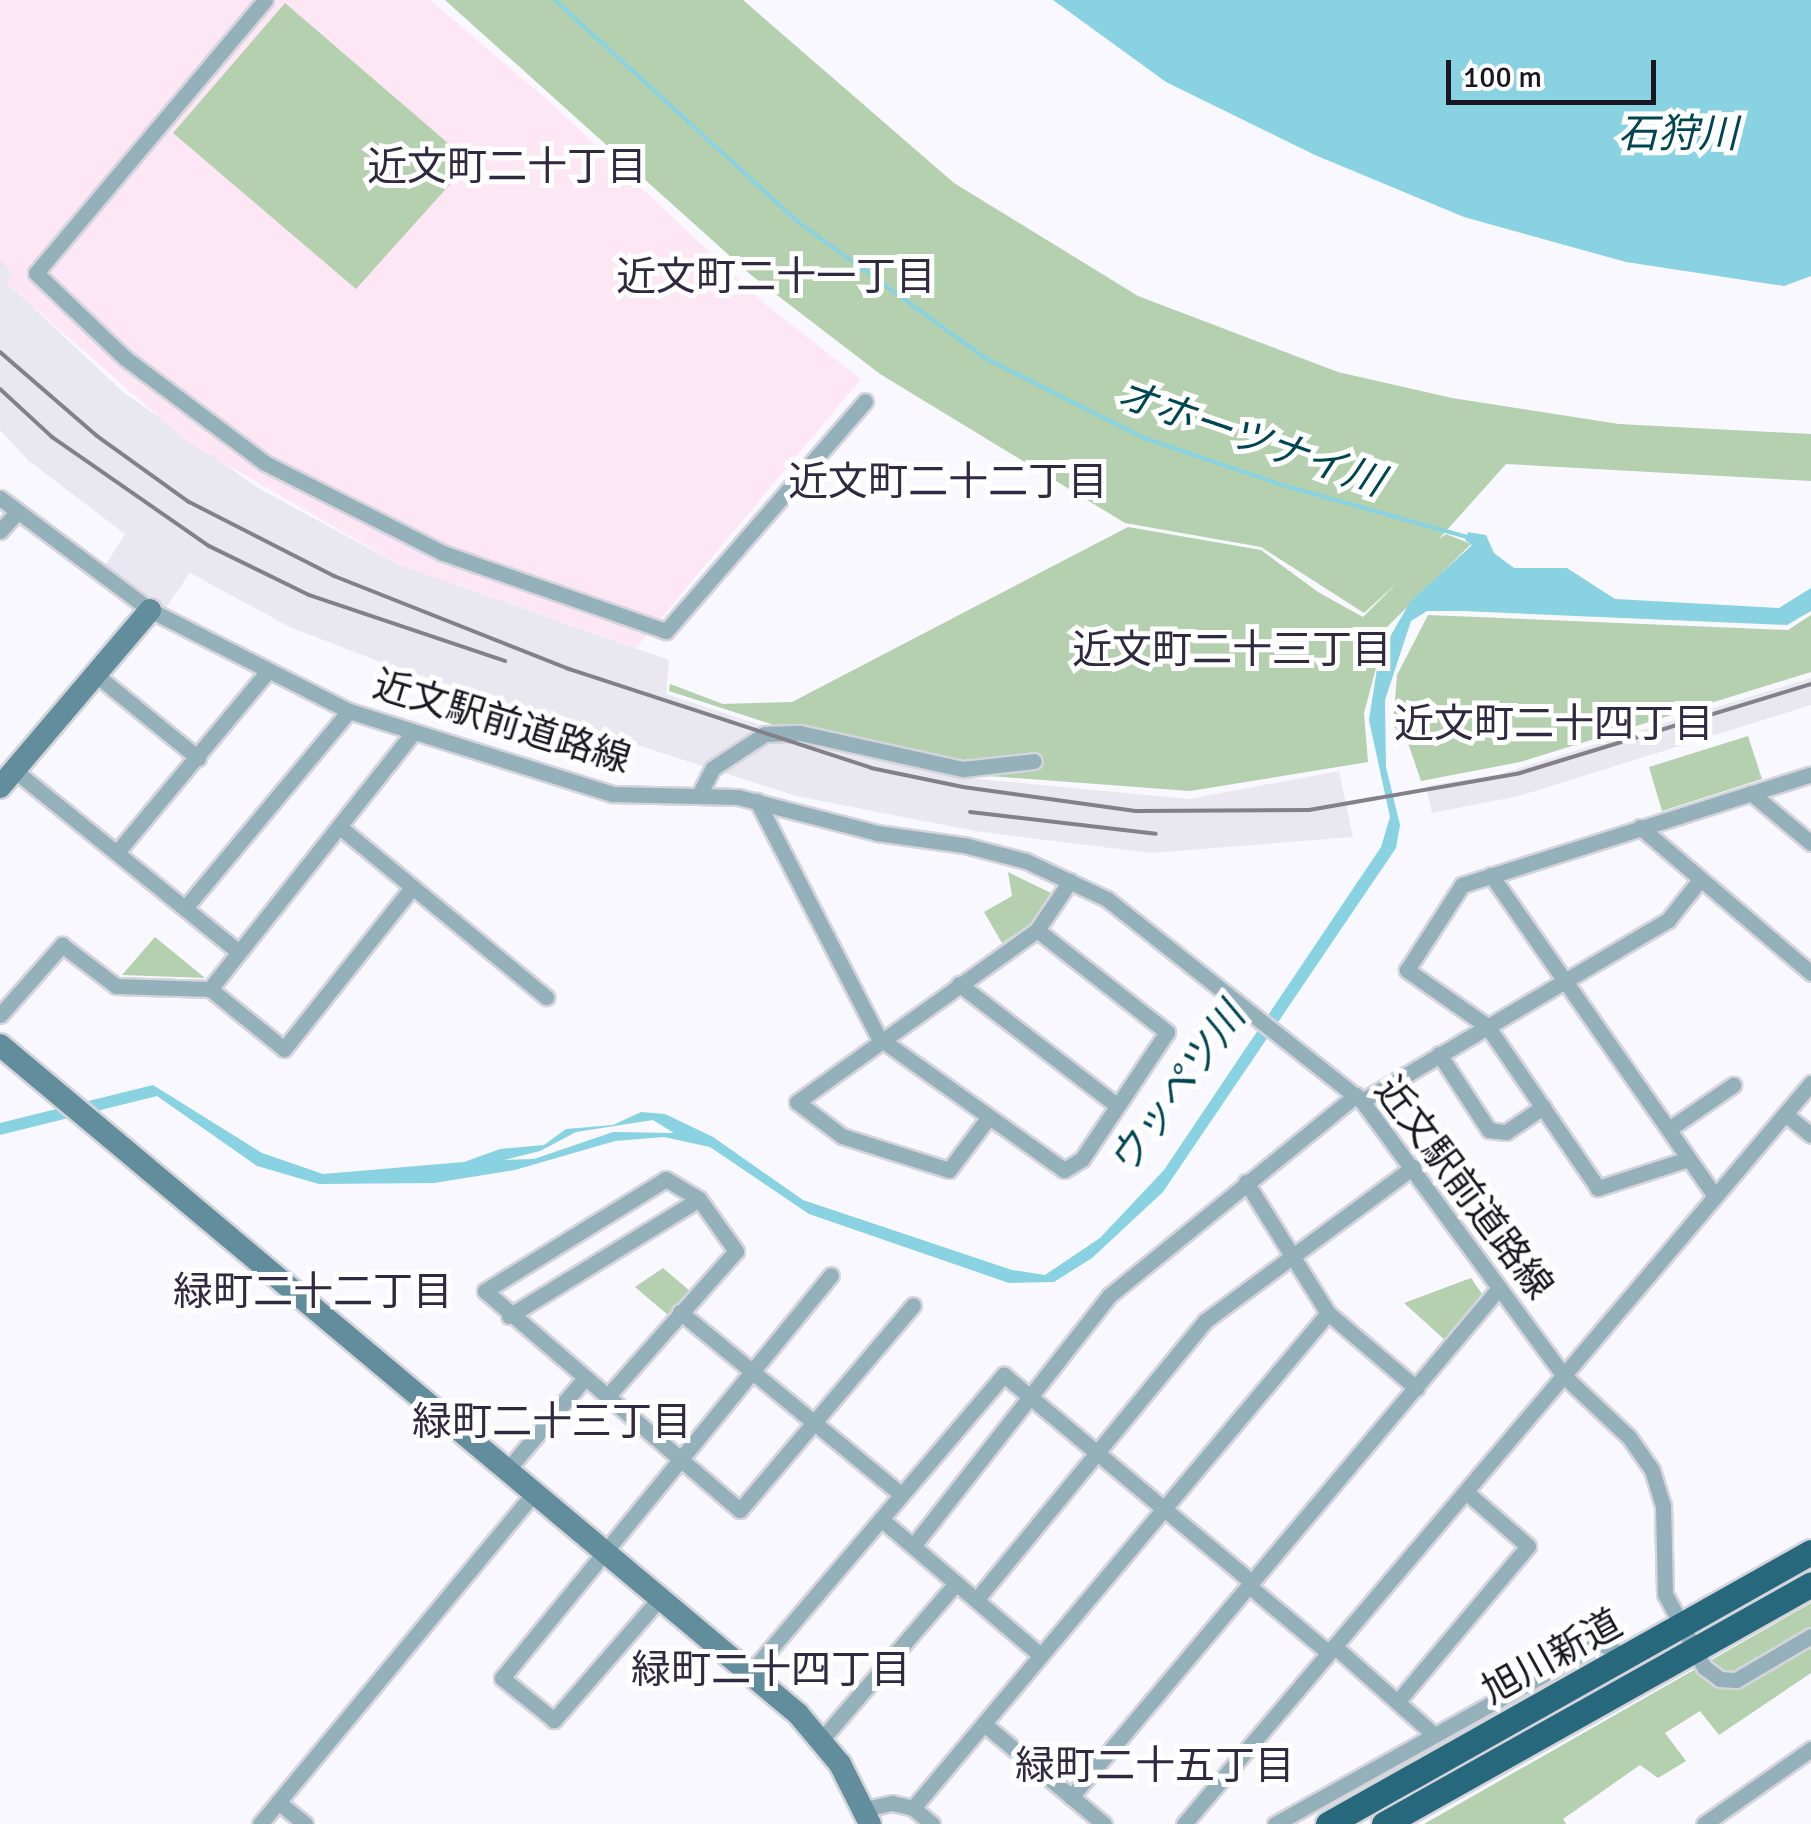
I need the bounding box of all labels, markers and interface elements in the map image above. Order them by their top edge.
scale bar [1451,40,1661,102]
text: 100 m [1463,59,1542,96]
water label: 石狩川 [1618,110,1738,158]
district label: 近文町二十丁目 [367,143,647,191]
district label: 近文町二十一丁目 [616,253,936,301]
water label: オホーツナイ川 [1110,370,1390,506]
district label: 近文町二十二丁目 [788,458,1108,506]
district label: 近文町二十三丁目 [1072,626,1392,674]
street label: 近文駅前道路線 [368,661,636,783]
district label: 近文町二十四丁目 [1394,700,1714,748]
water label: ウッペツ川 [1099,994,1255,1184]
street label: 近文駅前道路線 [1366,1068,1562,1308]
district label: 緑町二十二丁目 [173,1268,453,1316]
district label: 緑町二十三丁目 [412,1398,692,1446]
street label: 旭川新道 [1474,1600,1630,1714]
district label: 緑町二十四丁目 [631,1646,911,1694]
district label: 緑町二十五丁目 [1015,1742,1295,1790]

